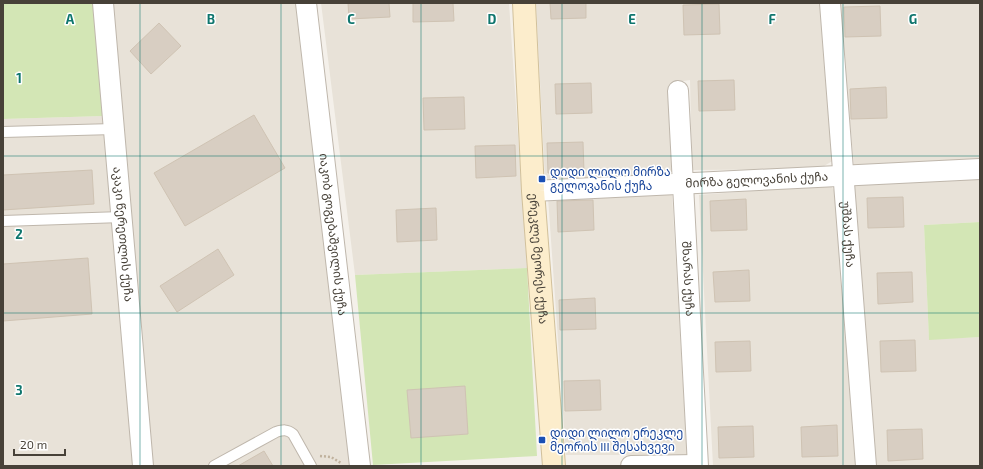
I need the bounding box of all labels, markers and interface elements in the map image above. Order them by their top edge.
text: A [66,11,75,27]
text: B [207,11,215,27]
text: C [347,11,355,27]
text: D [488,11,497,27]
text: E [628,11,636,27]
text: F [768,11,776,27]
text: G [909,11,917,27]
text: 1 [16,70,22,86]
street label: იაკობ გოგებაშვილის ქუჩა [318,152,350,316]
place label: დიდი ლილო მირზა გელოვანის ქუჩა [550,164,671,194]
street label: აკაკი წერეთლის ქუჩა [111,166,137,302]
street label: მირზა გელოვანის ქუჩა [685,168,828,189]
marker: დიდი ლილო მირზა გელოვანის ქუჩა [537,174,547,184]
street label: ერეკლე მეორეს ქუჩა [526,192,551,325]
street label: უშბას ქუჩა [838,201,859,268]
text: 2 [15,226,23,242]
street label: შხარას ქუჩა [680,241,698,317]
text: 3 [15,382,23,398]
place label: დიდი ლილო ერეკლე მეორის III შესახვევი [550,425,683,454]
scale bar [14,431,65,457]
marker: დიდი ლილო ერეკლე მეორის III შესახვევი [537,435,547,445]
text: 20 m [20,437,47,451]

